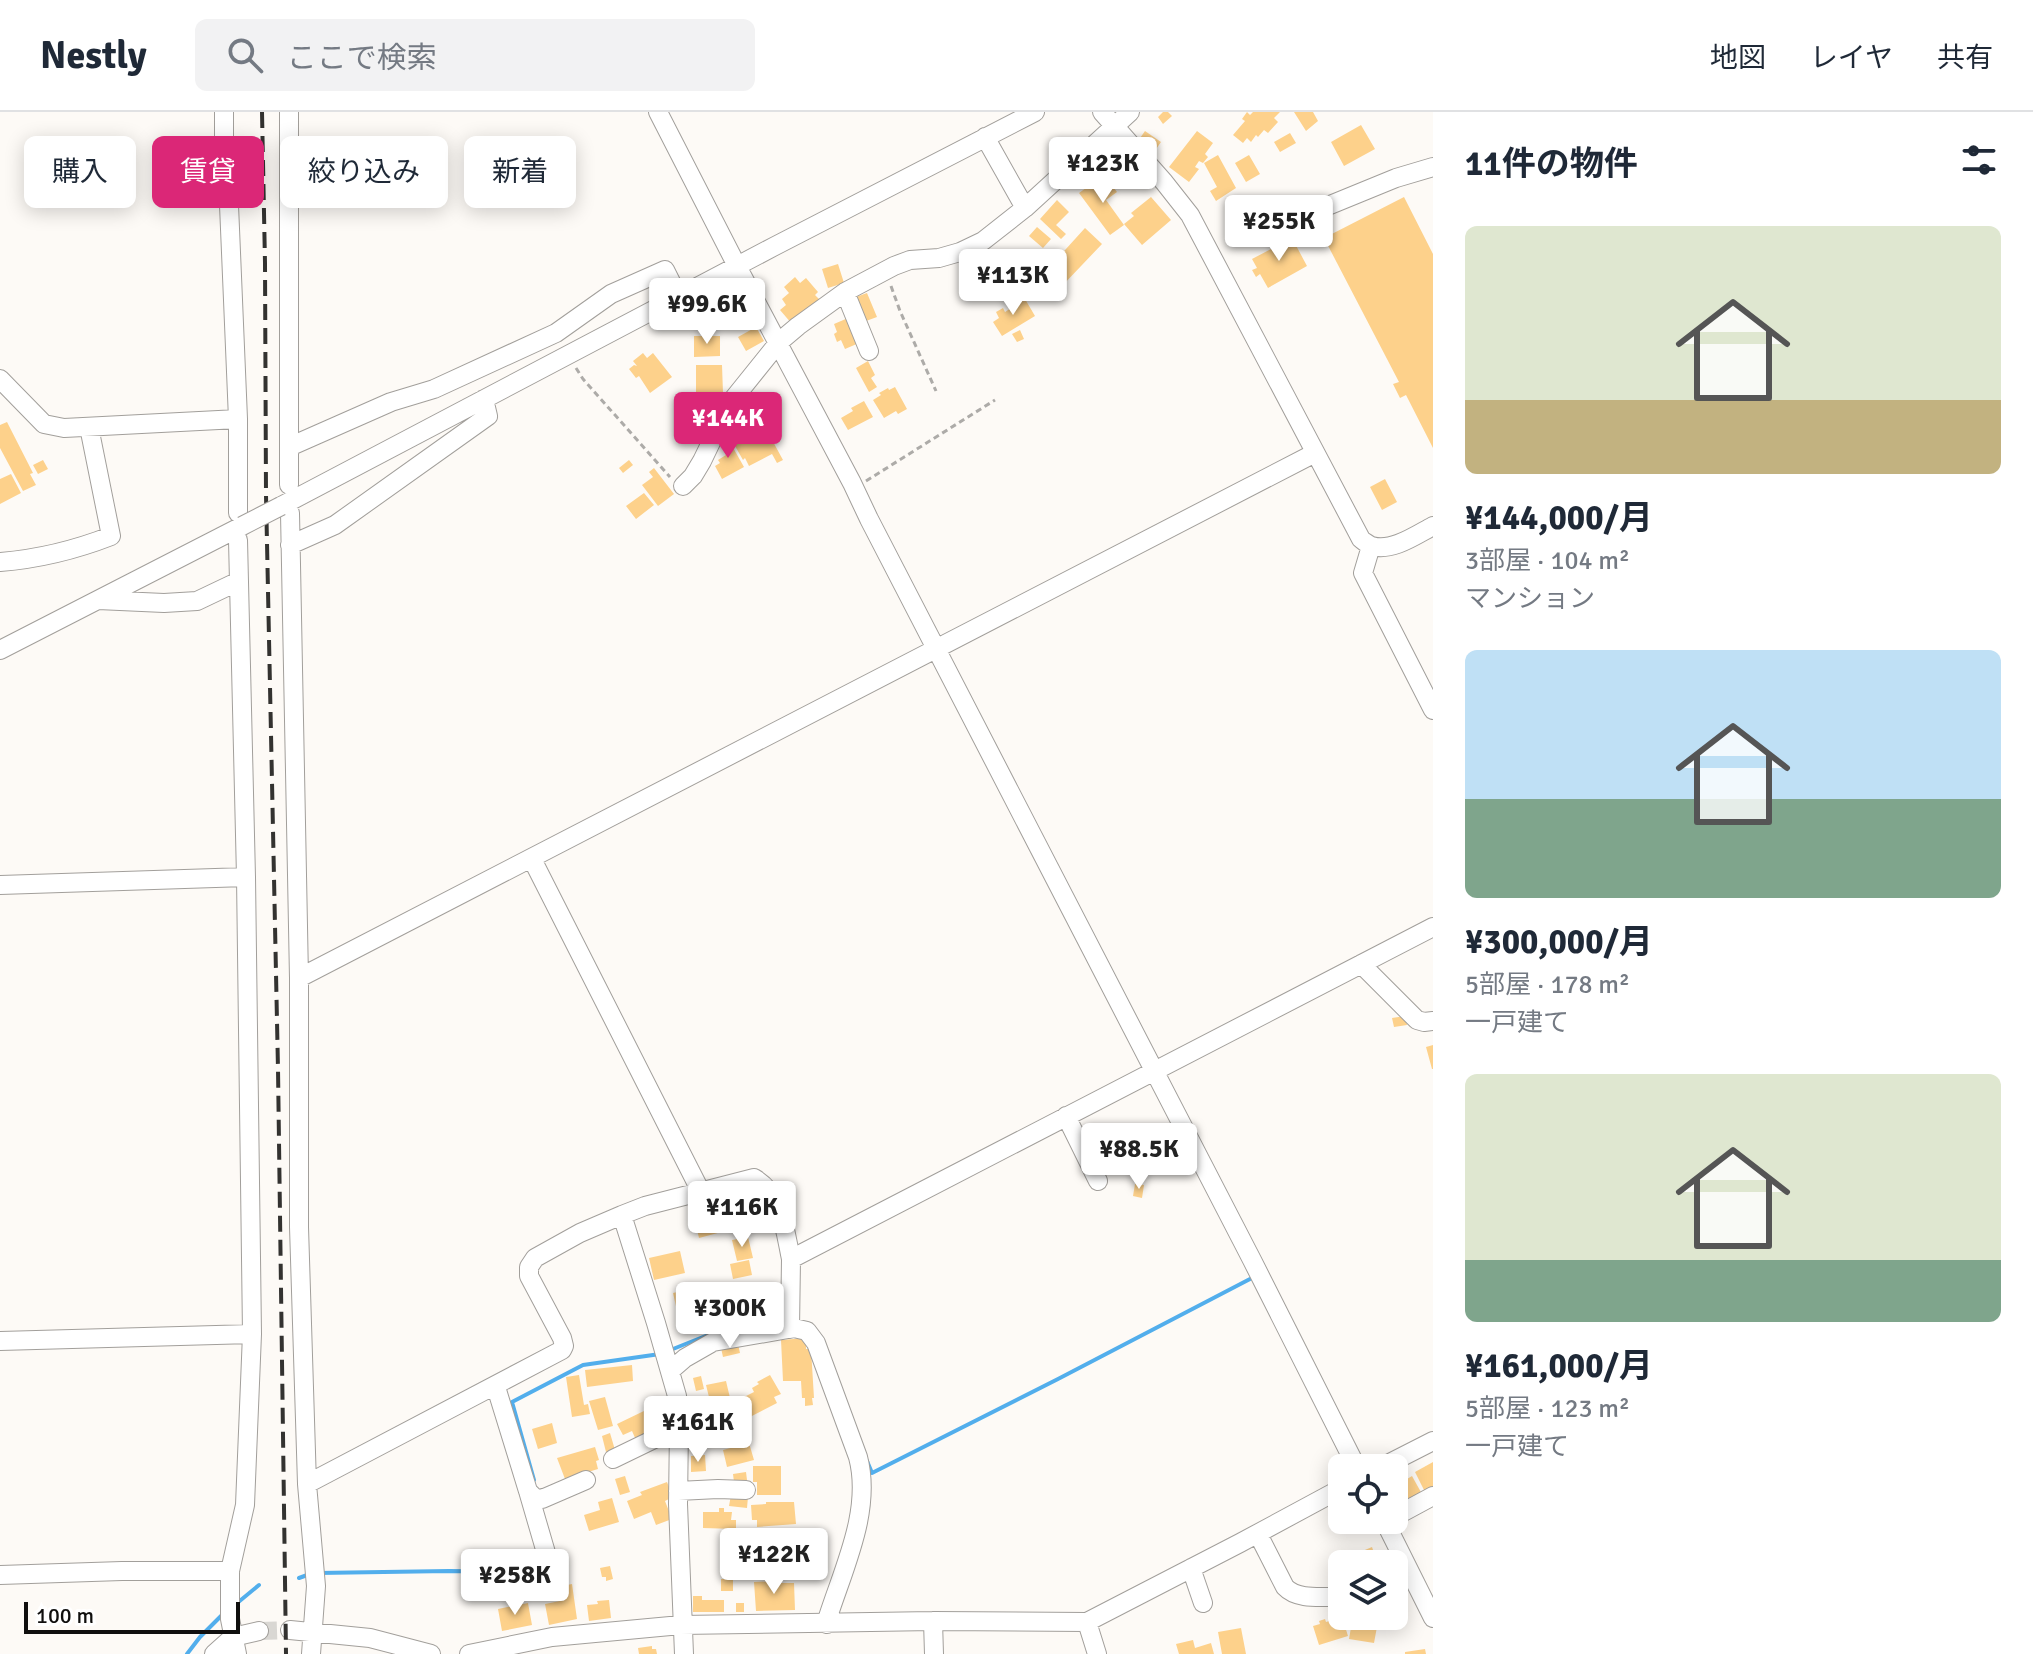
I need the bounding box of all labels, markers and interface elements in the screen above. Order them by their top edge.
search box [195,19,755,91]
text: Nestly [40,32,147,79]
icon: search [223,33,267,77]
text: ここで検索 [287,40,437,77]
text: 地図 [1710,41,1766,75]
text: レイヤ [1810,41,1893,75]
text: 共有 [1937,41,1993,75]
chip: 購入 [24,136,136,208]
chip: 賃貸 [152,136,264,208]
chip: 絞り込み [280,136,448,208]
chip: 新着 [464,136,576,208]
pin: ¥123K [1047,137,1159,205]
icon: filters [1957,138,2001,182]
text: 11件の物件 [1465,143,1638,185]
text: ¥123K [1067,147,1139,179]
pin: ¥255K [1223,195,1335,263]
text: ¥255K [1243,205,1315,237]
pin: ¥113K [957,249,1069,317]
text: ¥113K [977,259,1049,291]
pin: ¥99.6K [642,278,772,346]
icon: home [1661,278,1805,422]
text: ¥99.6K [667,288,747,320]
pin: ¥144K [672,392,784,460]
text: ¥144K [692,402,764,434]
text: ¥144,000/月 [1465,497,1653,539]
text: 3部屋 · 104 m² [1465,545,1630,577]
text: マンション [1465,583,1595,615]
icon: home [1661,702,1805,846]
text: ¥300,000/月 [1465,921,1653,963]
text: 5部屋 · 178 m² [1465,969,1630,1001]
text: 一戸建て [1465,1007,1569,1039]
pin: ¥88.5K [1074,1123,1204,1191]
icon: home [1661,1126,1805,1270]
text: ¥88.5K [1099,1133,1179,1165]
pin: ¥116K [686,1181,798,1249]
text: ¥116K [706,1191,778,1223]
pin: ¥300K [674,1282,786,1350]
text: ¥300K [694,1292,766,1324]
text: ¥161,000/月 [1465,1345,1653,1387]
text: 5部屋 · 123 m² [1465,1393,1630,1425]
pin: ¥161K [642,1396,754,1464]
text: ¥161K [662,1406,734,1438]
text: 一戸建て [1465,1431,1569,1463]
map controls [1328,1454,1408,1630]
button: locate [1328,1454,1408,1534]
pin: ¥122K [718,1528,830,1596]
text: ¥122K [738,1538,810,1570]
pin: ¥258K [459,1549,571,1617]
button: layers [1328,1550,1408,1630]
text: ¥258K [479,1559,551,1591]
scale bar [24,1598,240,1634]
text: 100 m [36,1602,94,1629]

